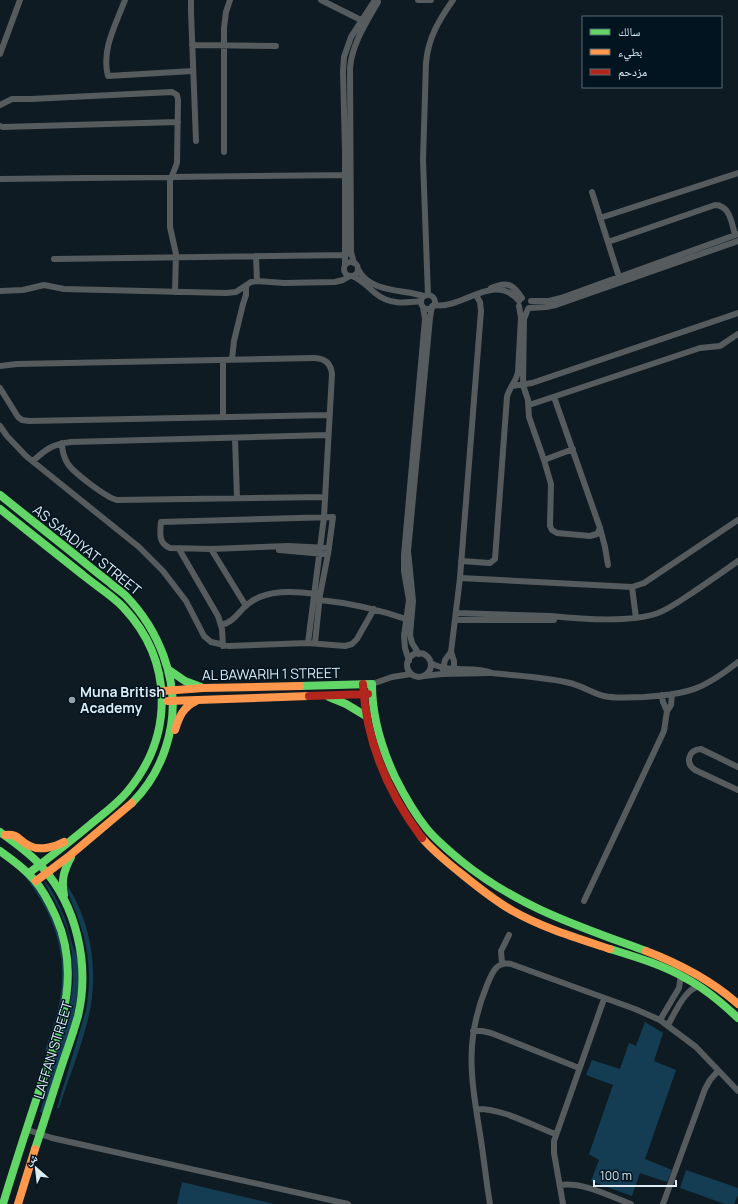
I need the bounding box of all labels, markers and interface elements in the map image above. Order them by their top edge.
legend [582,16,722,88]
text: سالك [618,23,640,40]
text: بطيء [618,43,642,62]
text: مزدحم [618,63,647,80]
street label: AS SA'ADIYAT STREET [29,500,146,600]
street label: AL BAWARIH 1 STREET [202,663,341,684]
place label: Muna British Academy [80,682,165,717]
marker: Muna British Academy [67,695,77,705]
street label: LAFFAN STREET [29,998,77,1101]
north arrow [16,1148,56,1188]
text: ش [22,1149,41,1169]
scale bar [594,1162,676,1188]
text: 100 m [600,1167,632,1184]

